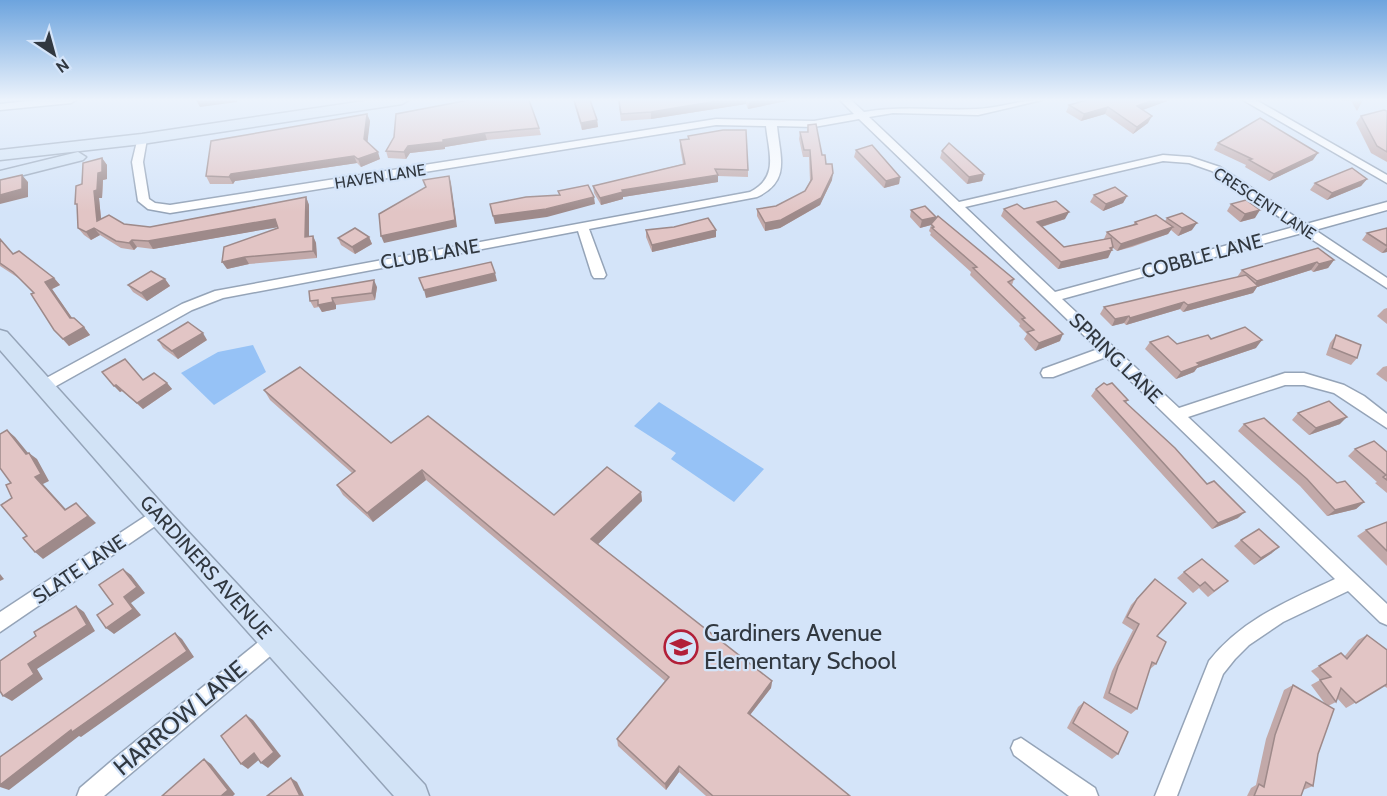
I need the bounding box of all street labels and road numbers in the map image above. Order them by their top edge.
street label: HAVEN LANE [333,160,427,193]
street label: CRESCENT LANE [1210,163,1319,244]
street label: COBBLE LANE [1139,228,1265,284]
street label: CLUB LANE [378,233,482,275]
street label: SPRING LANE [1065,308,1167,408]
street label: GARDINERS AVENUE [135,490,277,644]
street label: SLATE LANE [28,529,130,609]
street label: HARROW LANE [108,654,252,781]

